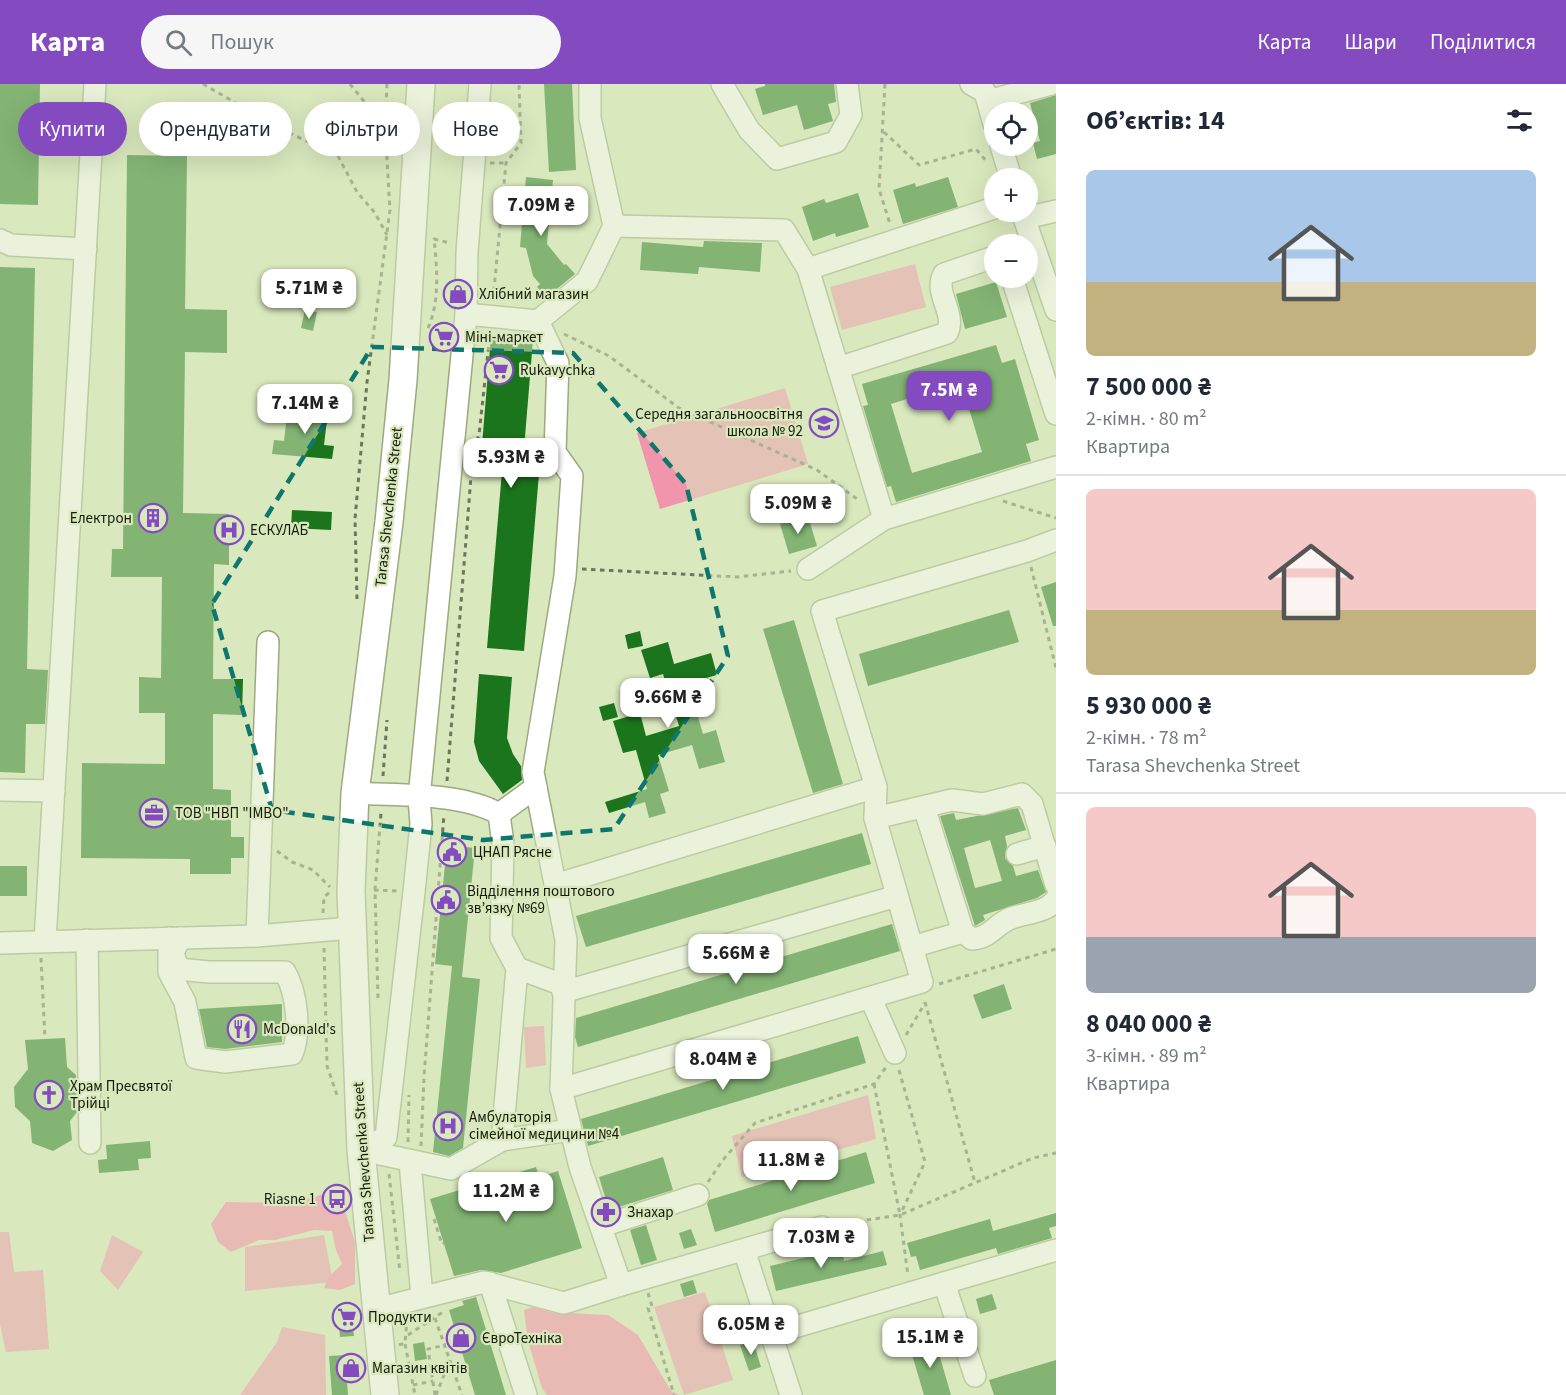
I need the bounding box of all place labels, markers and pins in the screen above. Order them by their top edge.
pin: 7.09M ₴ [486,186,596,237]
pin: 5.71M ₴ [254,269,364,320]
shop icon: Хлібний магазин [442,278,474,310]
place label: Хлібний магазин [479,284,589,305]
supermarket icon: Міні-маркет [428,321,460,353]
place label: Міні-маркет [465,327,543,348]
supermarket icon: Rukavychka [483,354,515,386]
place label: Rukavychka [520,360,595,381]
pin: 7.5M ₴ [900,371,998,422]
pin: 7.14M ₴ [250,384,360,435]
place label: Середня загальноосвітня школа № 92 [635,404,803,442]
school or university icon: Середня загальноосвітня школа № 92 [808,407,840,439]
pin: 5.93M ₴ [456,438,566,489]
pin: 5.09M ₴ [743,484,853,535]
building icon: Електрон [137,502,169,534]
place label: Електрон [70,508,132,529]
hospital icon: ЕСКУЛАБ [213,514,245,546]
place label: ЕСКУЛАБ [250,520,309,541]
pin: 9.66M ₴ [613,678,723,729]
office icon: ТОВ "НВП "ІМВО" [138,797,170,829]
place label: ТОВ "НВП "ІМВО" [175,803,289,824]
public building icon: ЦНАП Рясне [436,836,468,868]
place label: ЦНАП Рясне [473,842,552,863]
place label: Відділення поштового зв’язку №69 [467,881,615,919]
public building icon: Відділення поштового зв’язку №69 [430,884,462,916]
pin: 5.66M ₴ [681,934,791,985]
restaurant icon: McDonald's [226,1013,258,1045]
place label: McDonald's [263,1019,336,1040]
pin: 8.04M ₴ [668,1040,778,1091]
place label: Храм Пресвятої Трійці [70,1076,173,1114]
church icon: Храм Пресвятої Трійці [33,1079,65,1111]
place label: Амбулаторія сімейної медицини №4 [469,1107,620,1145]
hospital icon: Амбулаторія сімейної медицини №4 [432,1110,464,1142]
pin: 11.8M ₴ [736,1141,846,1192]
pin: 11.2M ₴ [451,1172,561,1223]
bus stop icon: Riasne 1 [321,1183,353,1215]
place label: Riasne 1 [264,1189,316,1210]
pharmacy icon: Знахар [590,1196,622,1228]
place label: Знахар [627,1202,674,1223]
pin: 7.03M ₴ [766,1218,876,1269]
supermarket icon: Продукти [331,1301,363,1333]
pin: 6.05M ₴ [696,1305,806,1356]
place label: Продукти [368,1307,432,1328]
pin: 15.1M ₴ [875,1318,985,1369]
shop icon: ЄвроТехніка [445,1322,477,1354]
place label: ЄвроТехніка [482,1328,562,1349]
shop icon: Магазин квітів [335,1352,367,1384]
place label: Магазин квітів [372,1358,468,1379]

